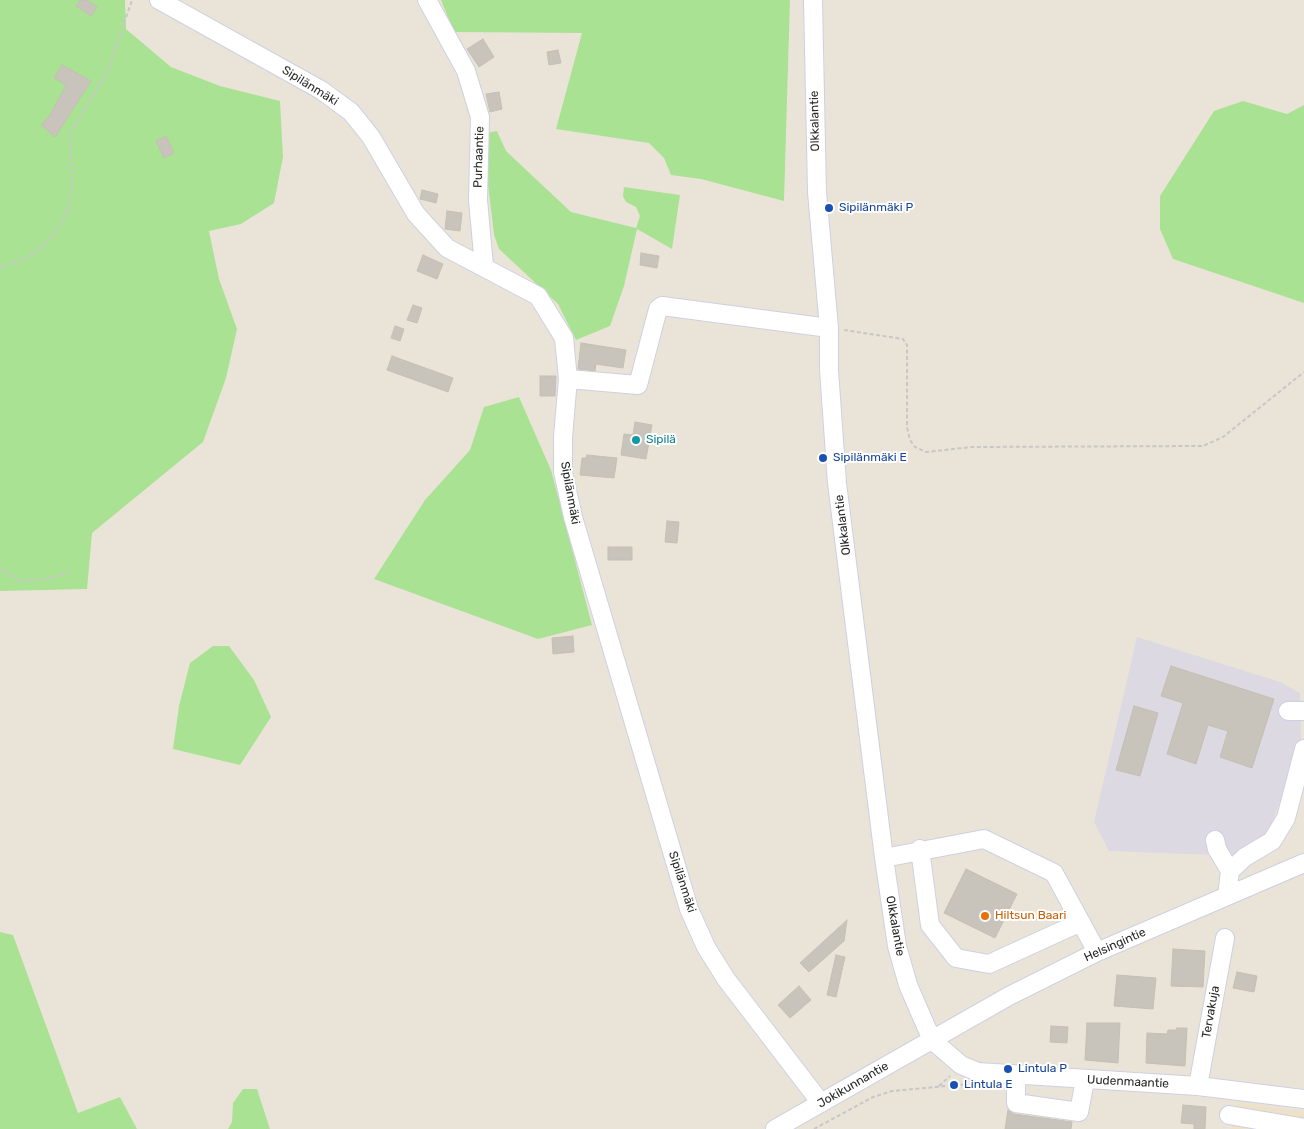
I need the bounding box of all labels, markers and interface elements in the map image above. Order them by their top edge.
street label: Sipilänmäki [279,63,341,109]
street label: Olkkalantie [807,90,823,152]
street label: Purhaantie [471,126,487,188]
place label: Sipilänmäki P [839,201,913,215]
marker: Sipilänmäki P [823,202,835,214]
place label: Sipilä [646,433,676,447]
marker: Sipilä [630,434,642,446]
place label: Sipilänmäki E [833,451,907,465]
marker: Sipilänmäki E [817,452,829,464]
street label: Sipilänmäki [557,460,583,526]
street label: Olkkalantie [832,494,854,556]
street label: Sipilänmäki [665,850,699,914]
street label: Olkkalantie [883,895,907,957]
place label: Hiltsun Baari [995,909,1066,923]
marker: Hiltsun Baari [979,910,991,922]
street label: Helsingintie [1082,925,1148,965]
street label: Tervakuja [1199,985,1223,1039]
street label: Jokikunnantie [815,1059,891,1111]
place label: Lintula P [1018,1062,1067,1076]
marker: Lintula P [1002,1063,1014,1075]
street label: Uudenmaantie [1087,1073,1169,1091]
place label: Lintula E [964,1078,1013,1092]
marker: Lintula E [948,1079,960,1091]

